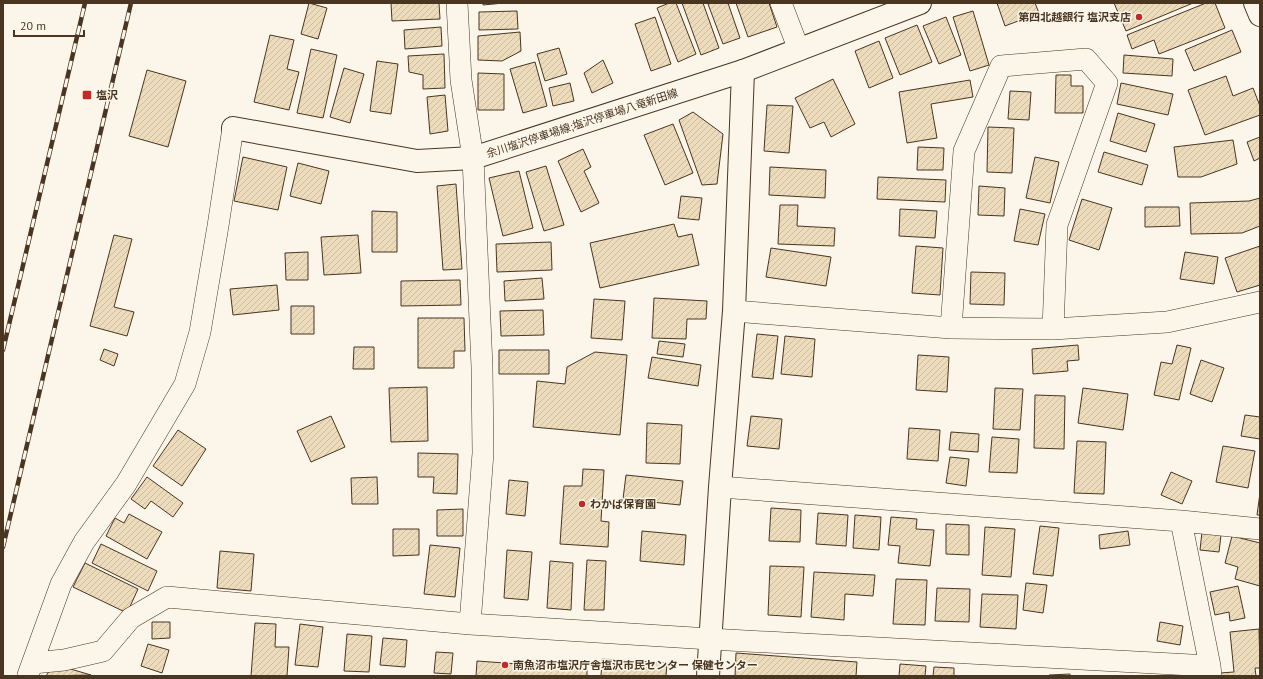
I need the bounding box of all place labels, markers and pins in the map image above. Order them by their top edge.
place label: 第四北越銀行 塩沢支店 [1018,10,1131,24]
marker: 第四北越銀行 塩沢支店 [1134,12,1144,22]
place label: 塩沢 [96,88,118,102]
marker: 塩沢 [81,89,93,101]
place label: わかば保育園 [590,497,656,511]
marker: わかば保育園 [577,499,587,509]
place label: 南魚沼市塩沢庁舎塩沢市民センター 保健センター [513,658,758,672]
marker: 南魚沼市塩沢庁舎塩沢市民センター 保健センター [500,660,510,670]

